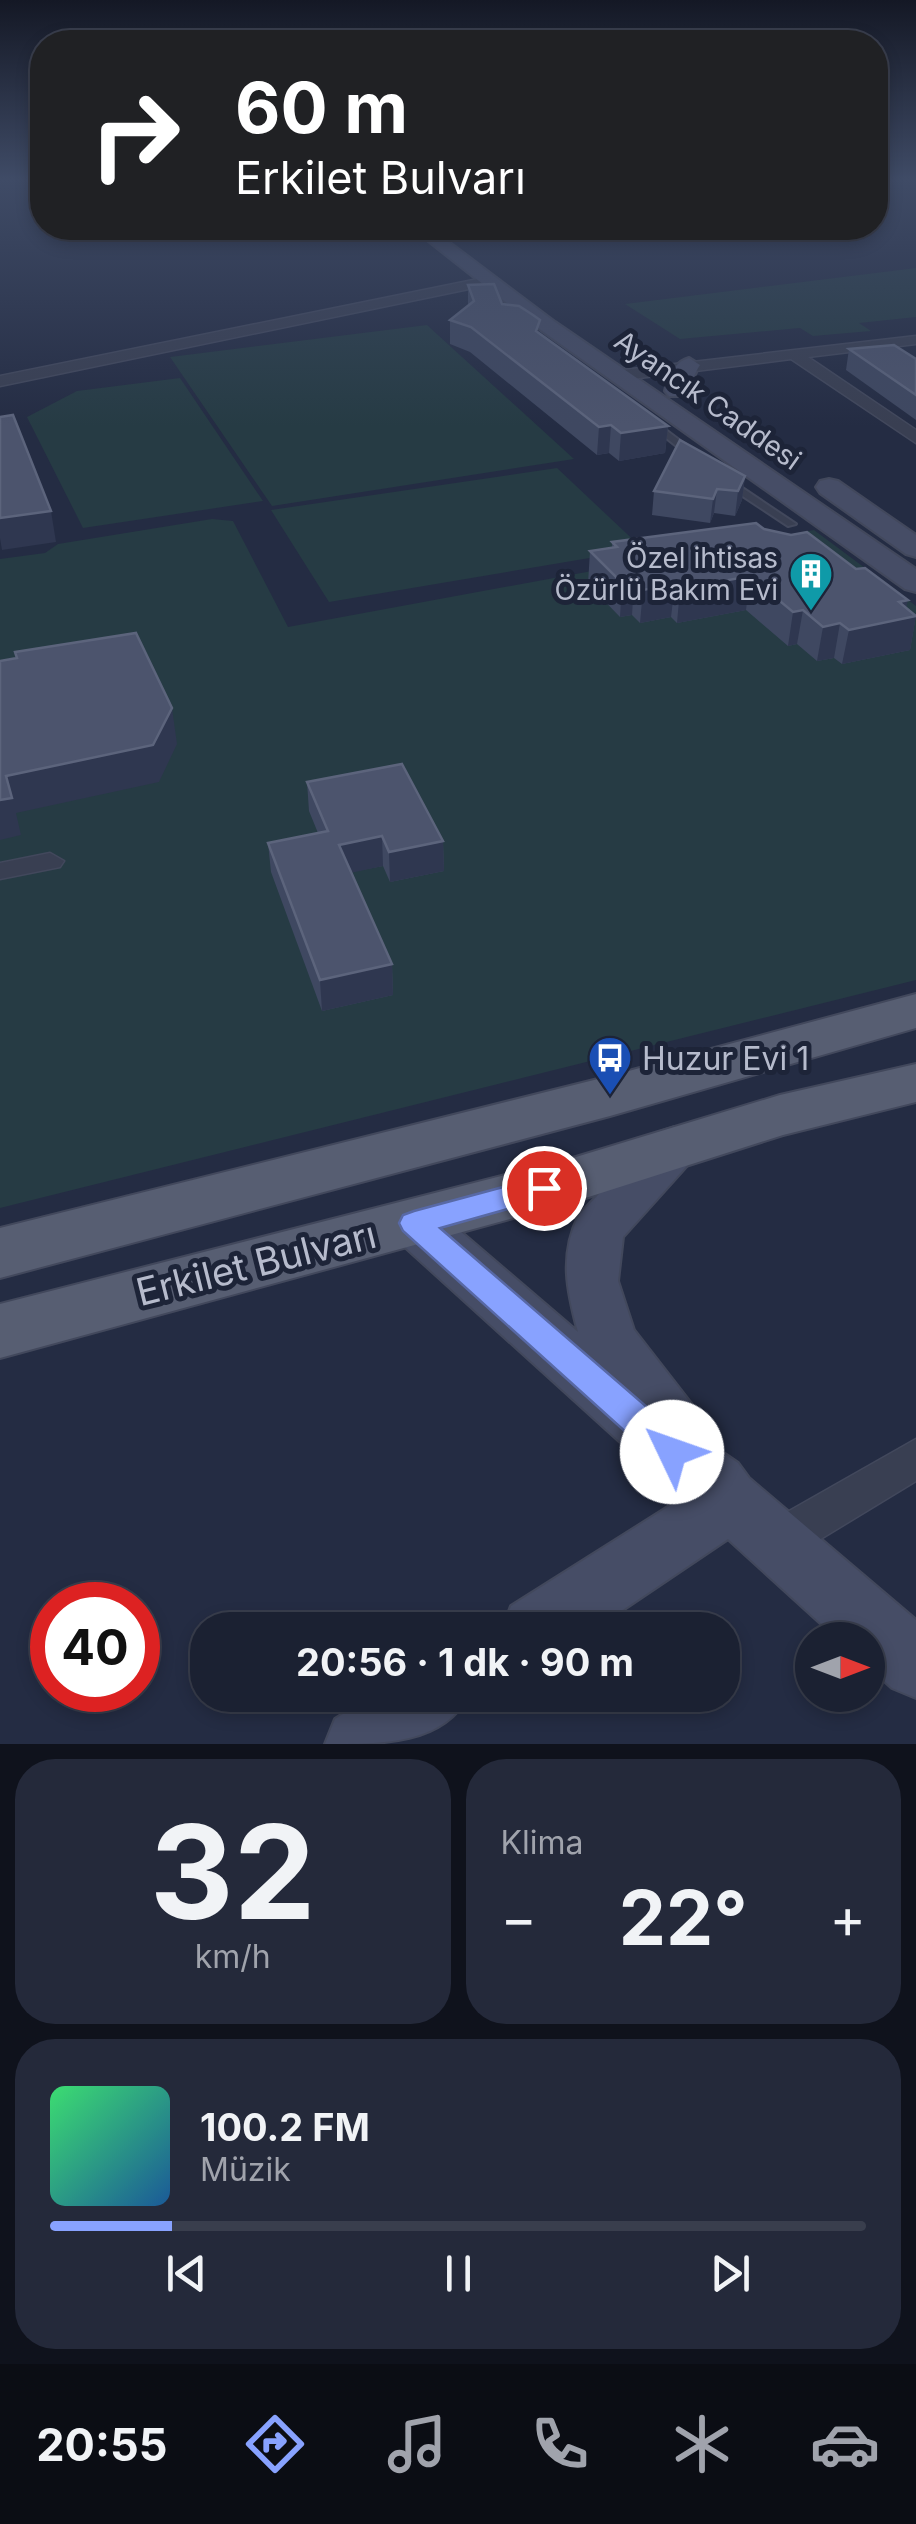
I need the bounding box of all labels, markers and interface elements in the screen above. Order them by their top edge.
text: 60 m [235,65,408,150]
icon: right [70,70,200,200]
text: Erkilet Bulvarı [235,150,526,205]
street label: Ayancık Caddesi [608,323,808,477]
place label: Özel ihtisas Özürlü Bakım Evi [554,541,778,607]
building icon: Özel ihtisas Özürlü Bakım Evi [788,551,834,612]
bus stop icon: Huzur Evi 1 [587,1035,633,1096]
place label: Huzur Evi 1 [642,1039,809,1078]
pin [502,1146,587,1231]
icon: arrive [517,1161,572,1216]
street label: Erkilet Bulvarı [131,1211,381,1315]
position arrow [620,1400,724,1504]
speed limit sign: 40 [30,1582,160,1712]
north arrow [795,1622,885,1712]
map controls [795,1622,885,1712]
text: 20:56 · 1 dk · 90 m [296,1639,634,1685]
text: 32 [150,1793,316,1950]
text: Klima [501,1823,584,1862]
text: 22° [619,1872,748,1963]
text: − [501,1885,537,1951]
text: + [830,1885,866,1951]
text: km/h [195,1937,271,1976]
text: 100.2 FM [200,2104,370,2150]
text: Müzik [200,2150,291,2189]
icon: previous [159,2246,214,2301]
icon: pause [431,2246,486,2301]
icon: next [703,2246,758,2301]
icon: directions [240,2409,310,2479]
icon: music [382,2409,452,2479]
icon: phone [525,2409,595,2479]
icon: climate [667,2409,737,2479]
icon: car [810,2409,880,2479]
text: 20:55 [36,2417,167,2472]

